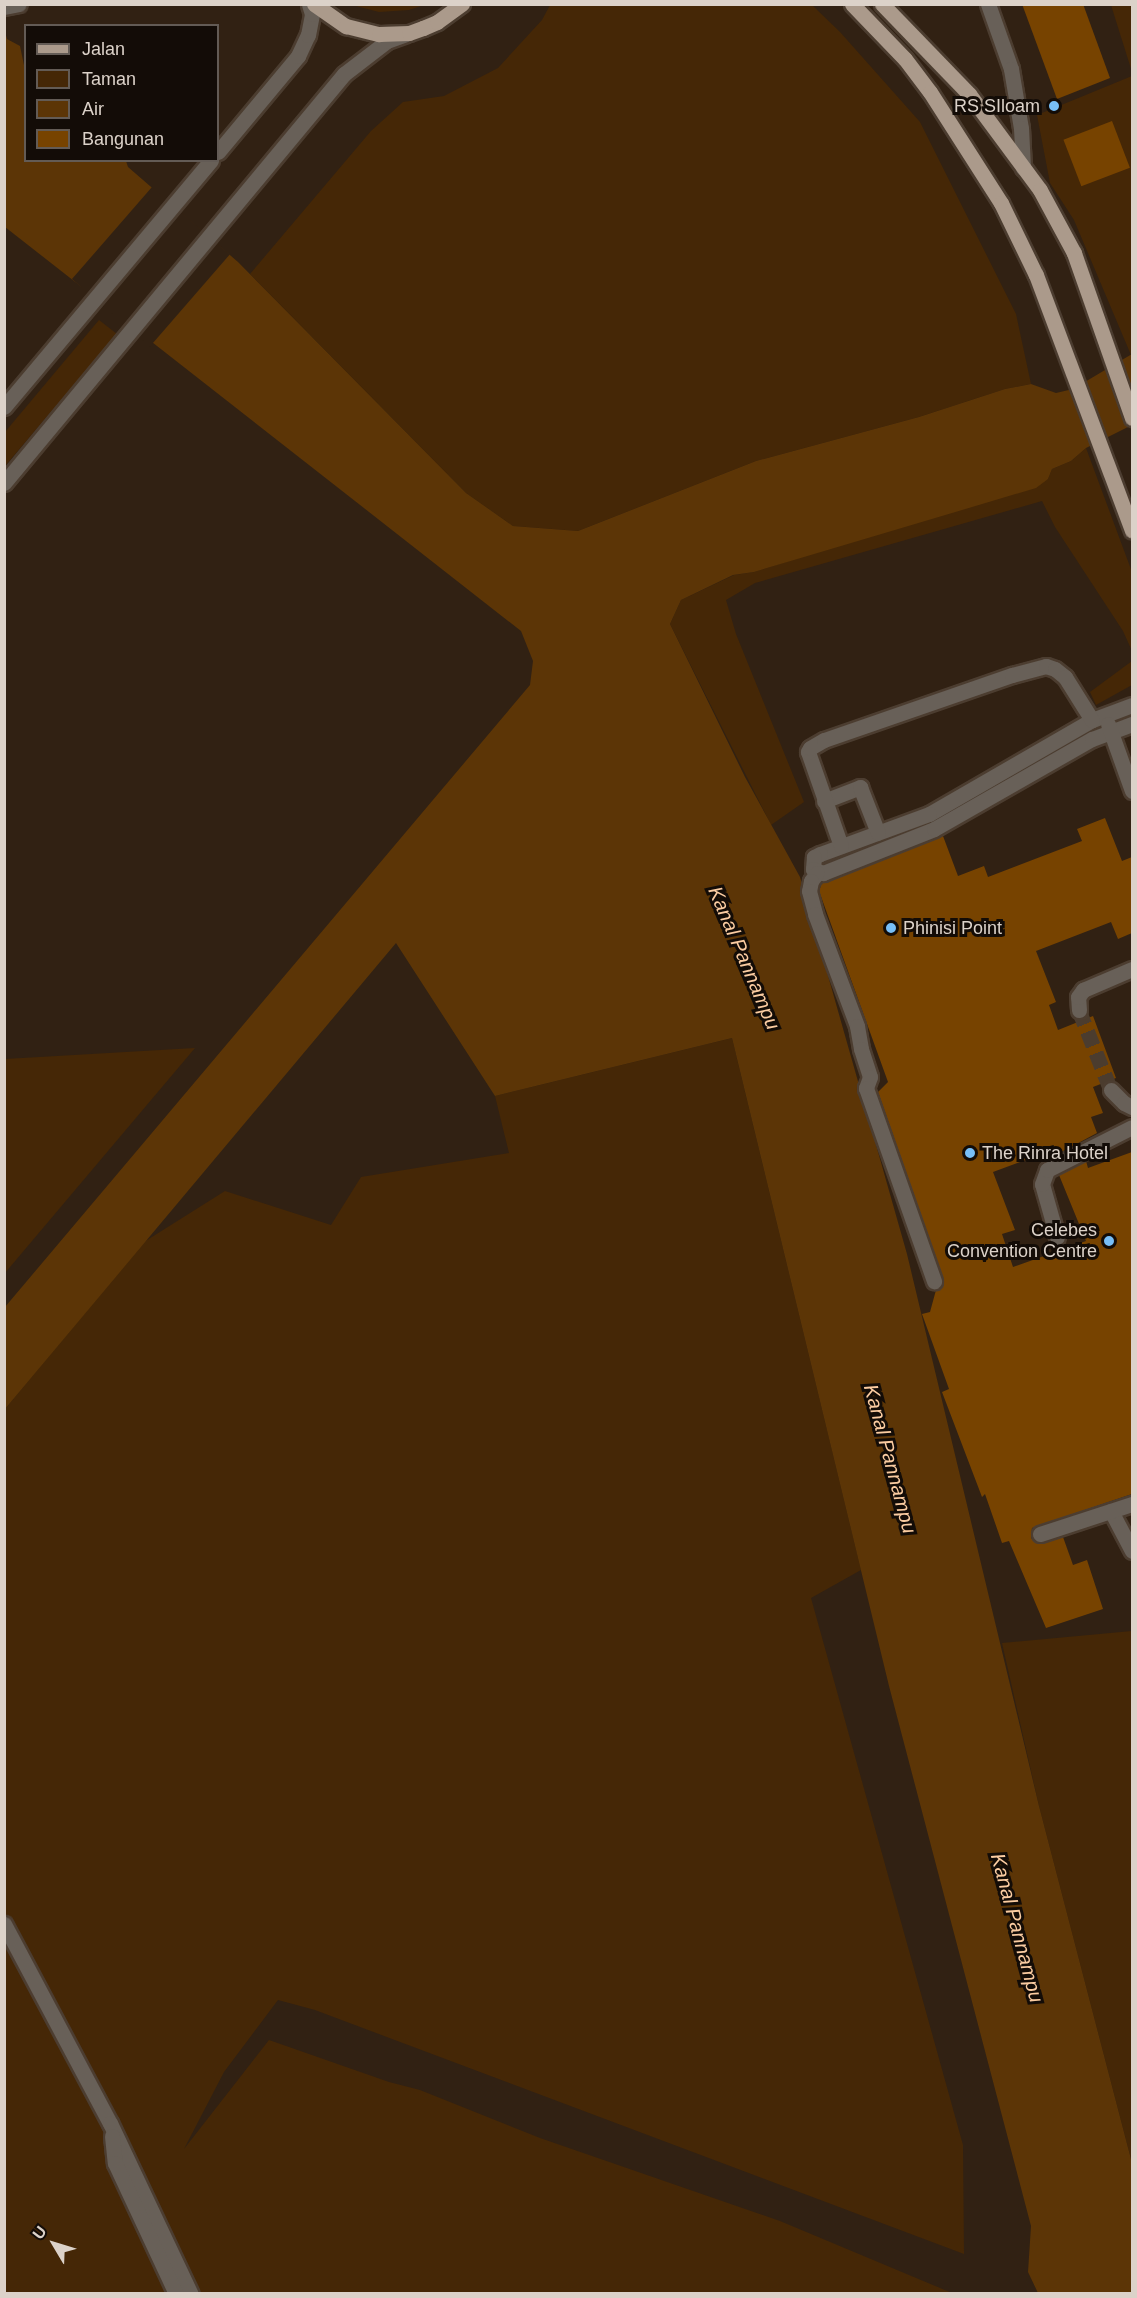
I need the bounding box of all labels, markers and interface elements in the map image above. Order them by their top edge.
legend [24,24,219,162]
text: Jalan [82,39,125,59]
text: Taman [82,69,136,89]
place label: RS SIloam [954,95,1040,117]
marker: RS SIloam [1045,97,1063,115]
text: Air [82,99,104,119]
text: Bangunan [82,129,164,149]
water label: Kanal Pannampu [703,883,785,1033]
place label: Phinisi Point [903,917,1002,939]
marker: Phinisi Point [884,921,898,935]
place label: The Rinra Hotel [982,1142,1108,1164]
marker: The Rinra Hotel [963,1146,977,1160]
place label: Celebes Convention Centre [947,1220,1097,1262]
marker: Celebes Convention Centre [1102,1234,1116,1248]
water label: Kanal Pannampu [859,1382,921,1536]
water label: Kanal Pannampu [986,1851,1048,2005]
north arrow [24,2214,84,2274]
text: U [29,2223,50,2242]

